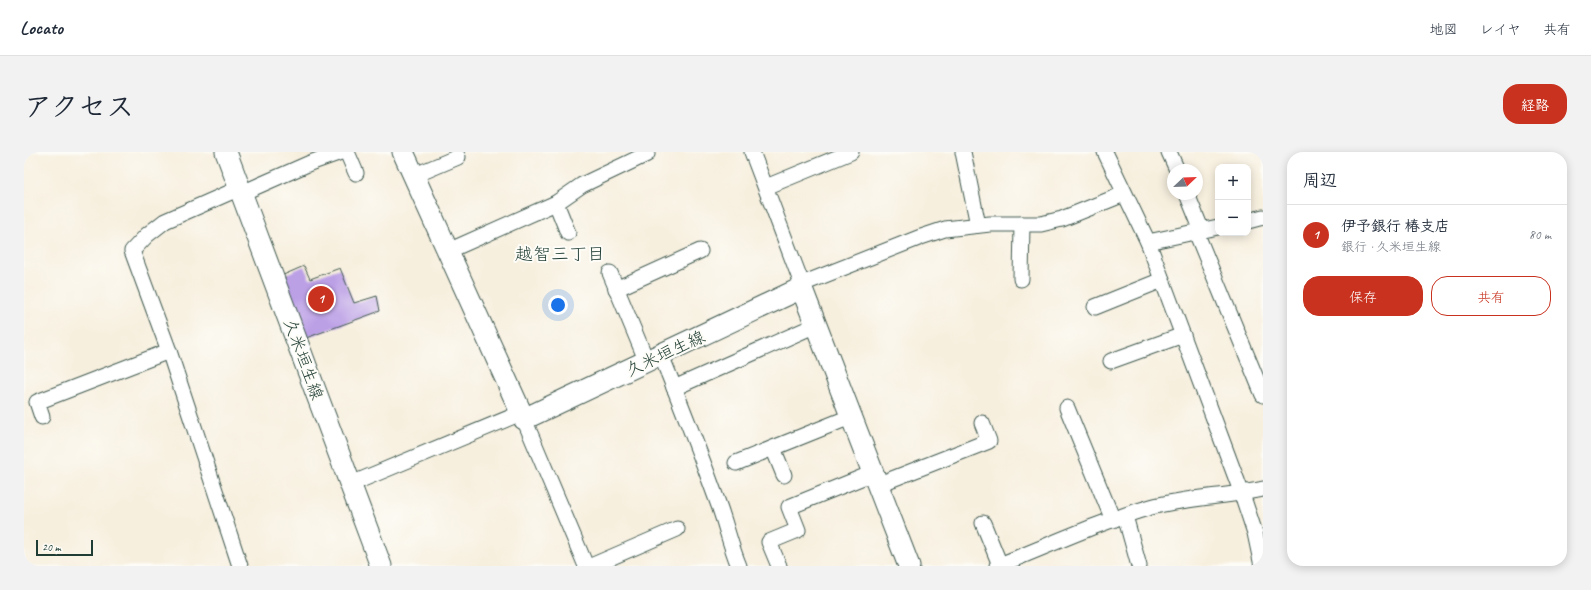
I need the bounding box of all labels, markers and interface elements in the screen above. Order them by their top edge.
text: Locato [20,16,63,40]
text: 地図 [1430,21,1458,38]
text: レイヤ [1480,21,1521,38]
text: 共有 [1543,21,1571,38]
button: 経路 [1503,84,1567,124]
text: アクセス [24,89,134,124]
north arrow [1167,164,1203,200]
map controls [1215,164,1251,236]
button: + [1215,164,1251,200]
text: 周辺 [1303,170,1337,191]
button: − [1215,200,1251,236]
text: 伊予銀行 椿支店 [1341,217,1450,236]
text: 1 [1313,227,1319,243]
text: 80 m [1529,227,1551,243]
text: 銀行 · 久米垣生線 [1341,239,1441,255]
district label: 越智三丁目 [515,243,605,265]
button: 保存 [1303,276,1423,316]
button: 共有 [1431,276,1551,316]
pin: 1 [308,284,334,314]
your location [548,295,568,315]
street label: 久米垣生線 [279,316,328,403]
street label: 久米垣生線 [622,326,708,381]
scale bar [36,538,93,557]
text: 20 m [42,540,61,554]

